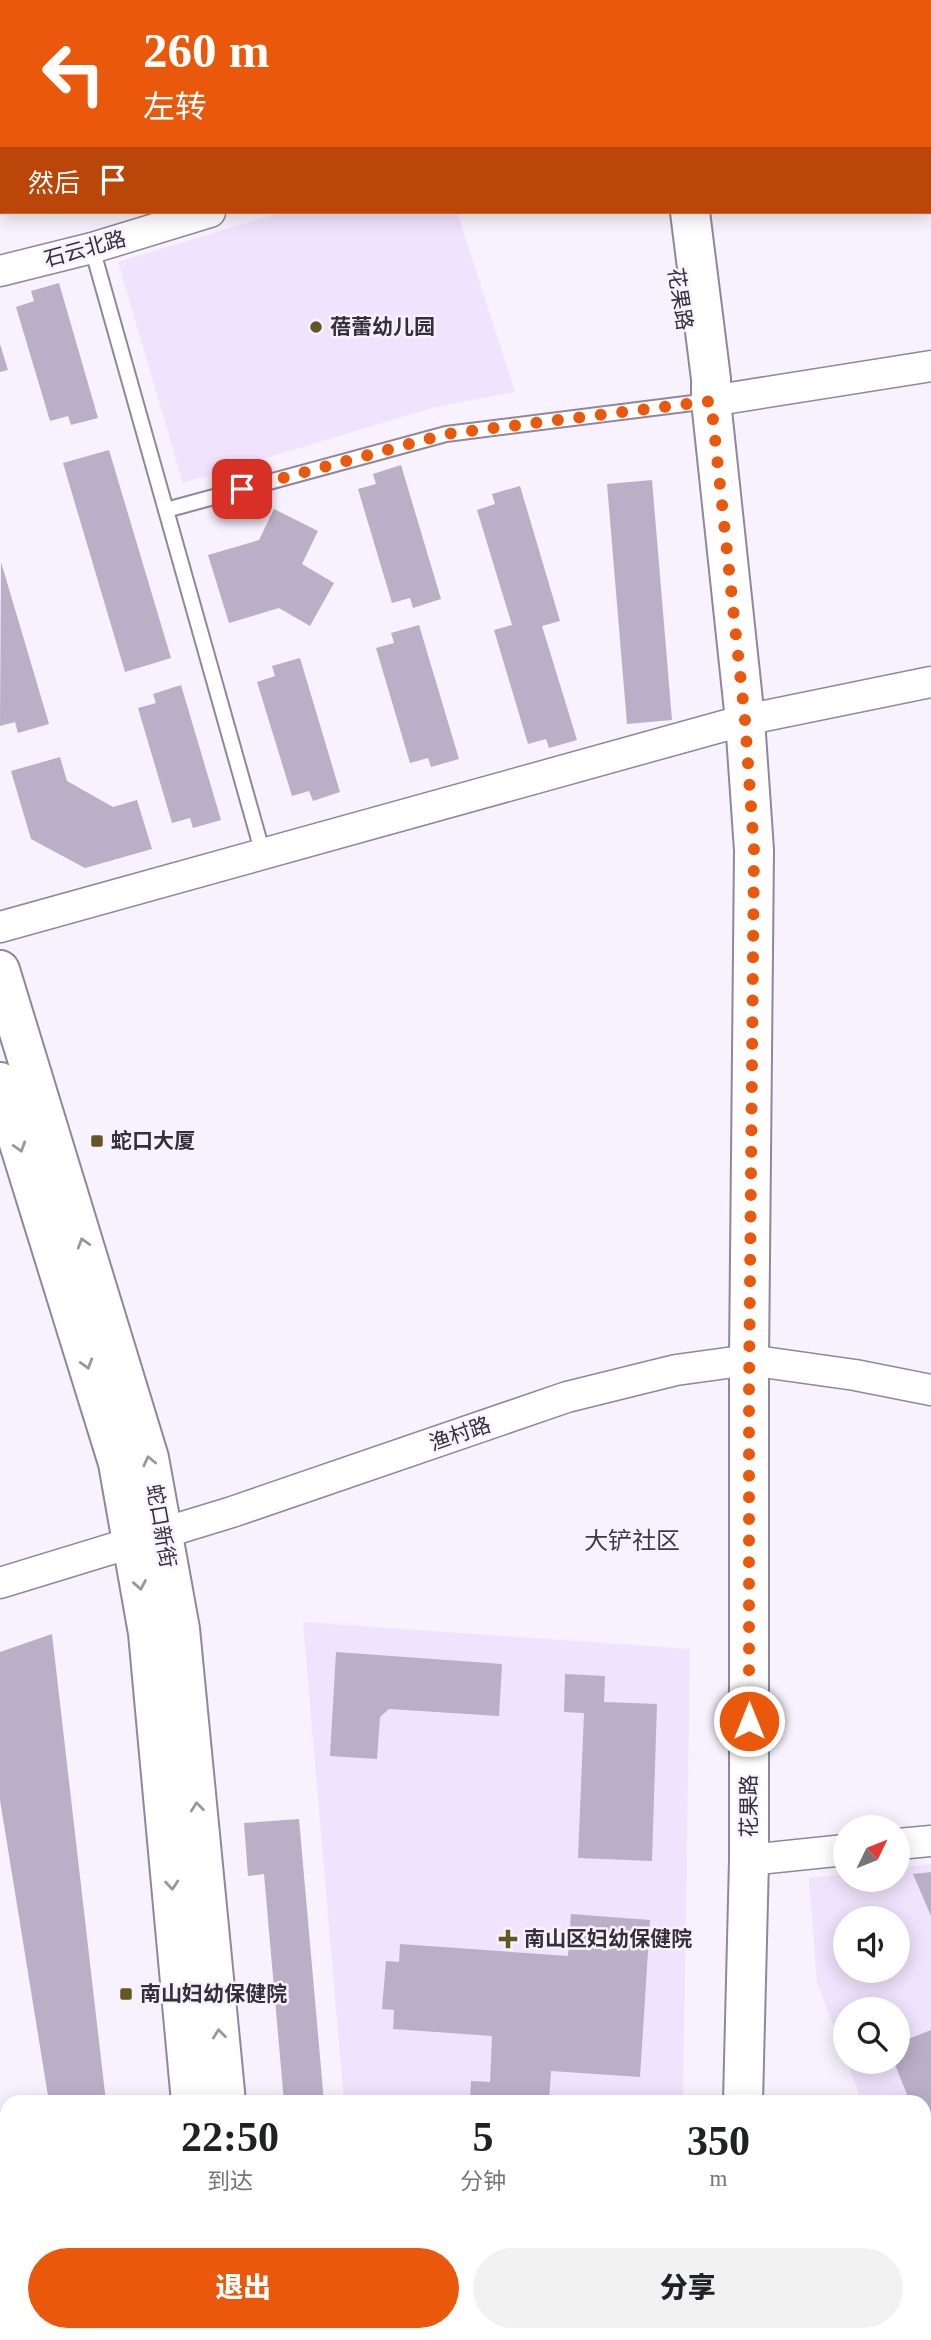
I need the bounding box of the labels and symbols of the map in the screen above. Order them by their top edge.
street label: 石云北路 [41,227,129,271]
street label: 花果路 [663,266,697,332]
place label: 蓓蕾幼儿园 [330,315,435,339]
marker: 蓓蕾幼儿园 [308,319,324,335]
pin [212,459,272,519]
place label: 蛇口大厦 [111,1129,195,1153]
marker: 蛇口大厦 [89,1133,105,1149]
one-way arrow [12,1141,27,1153]
one-way arrow [77,1238,92,1250]
one-way arrow [79,1358,94,1370]
street label: 渔村路 [426,1412,494,1456]
one-way arrow [143,1455,157,1467]
street label: 蛇口新街 [142,1483,180,1569]
district label: 大铲社区 [584,1528,680,1554]
one-way arrow [131,1579,146,1591]
position arrow [712,1684,786,1758]
street label: 花果路 [737,1775,761,1838]
one-way arrow [190,1802,205,1813]
north arrow [833,1815,910,1892]
one-way arrow [164,1879,179,1890]
place label: 南山区妇幼保健院 [524,1927,692,1951]
marker: 南山区妇幼保健院 [498,1929,518,1949]
place label: 南山妇幼保健院 [140,1982,287,2006]
marker: 南山妇幼保健院 [118,1986,134,2002]
one-way arrow [212,2028,227,2040]

